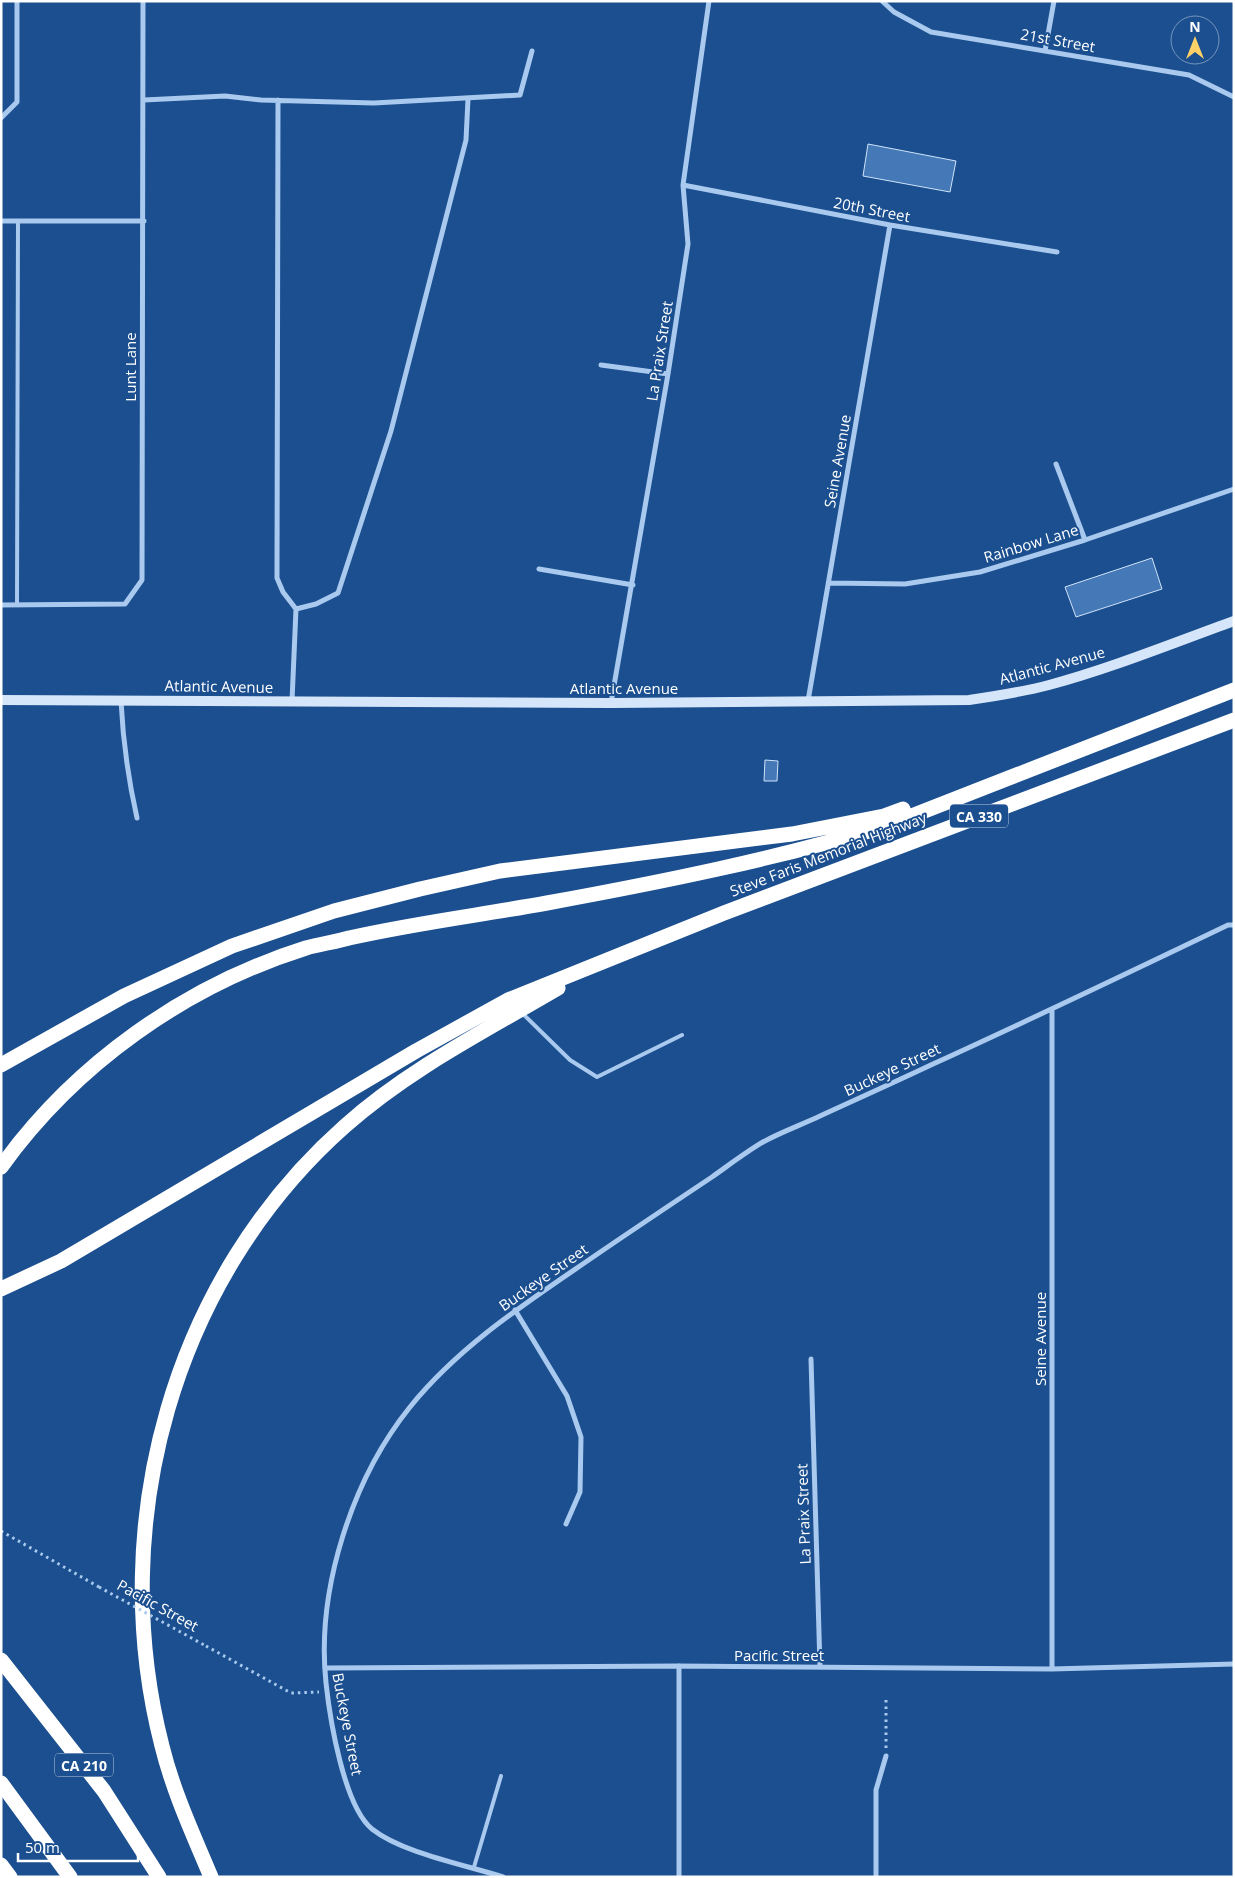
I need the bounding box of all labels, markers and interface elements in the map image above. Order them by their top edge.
north arrow [1170,15,1220,65]
text: N [1189,17,1201,36]
street label: 21st Street [1019,24,1097,56]
street label: 20th Street [832,192,912,226]
street label: La Praix Street [641,300,677,402]
street label: Lunt Lane [120,332,140,402]
street label: Seine Avenue [819,413,855,509]
street label: Rainbow Lane [981,519,1081,567]
street label: Atlantic Avenue [997,641,1107,689]
street label: Atlantic Avenue [165,675,273,697]
street label: Atlantic Avenue [570,678,678,698]
road number: CA 330 [950,804,1008,828]
street label: Steve Faris Memorial Highway [727,807,930,901]
street label: Buckeye Street [841,1038,943,1100]
street label: Buckeye Street [495,1239,591,1315]
street label: Seine Avenue [1030,1292,1050,1386]
street label: La Praix Street [791,1463,815,1565]
street label: Pacific Street [114,1574,202,1636]
street label: Pacific Street [734,1645,824,1665]
street label: Buckeye Street [328,1671,368,1777]
road number: CA 210 [55,1754,113,1776]
scale bar [18,1830,138,1862]
text: 50 m [25,1837,60,1857]

